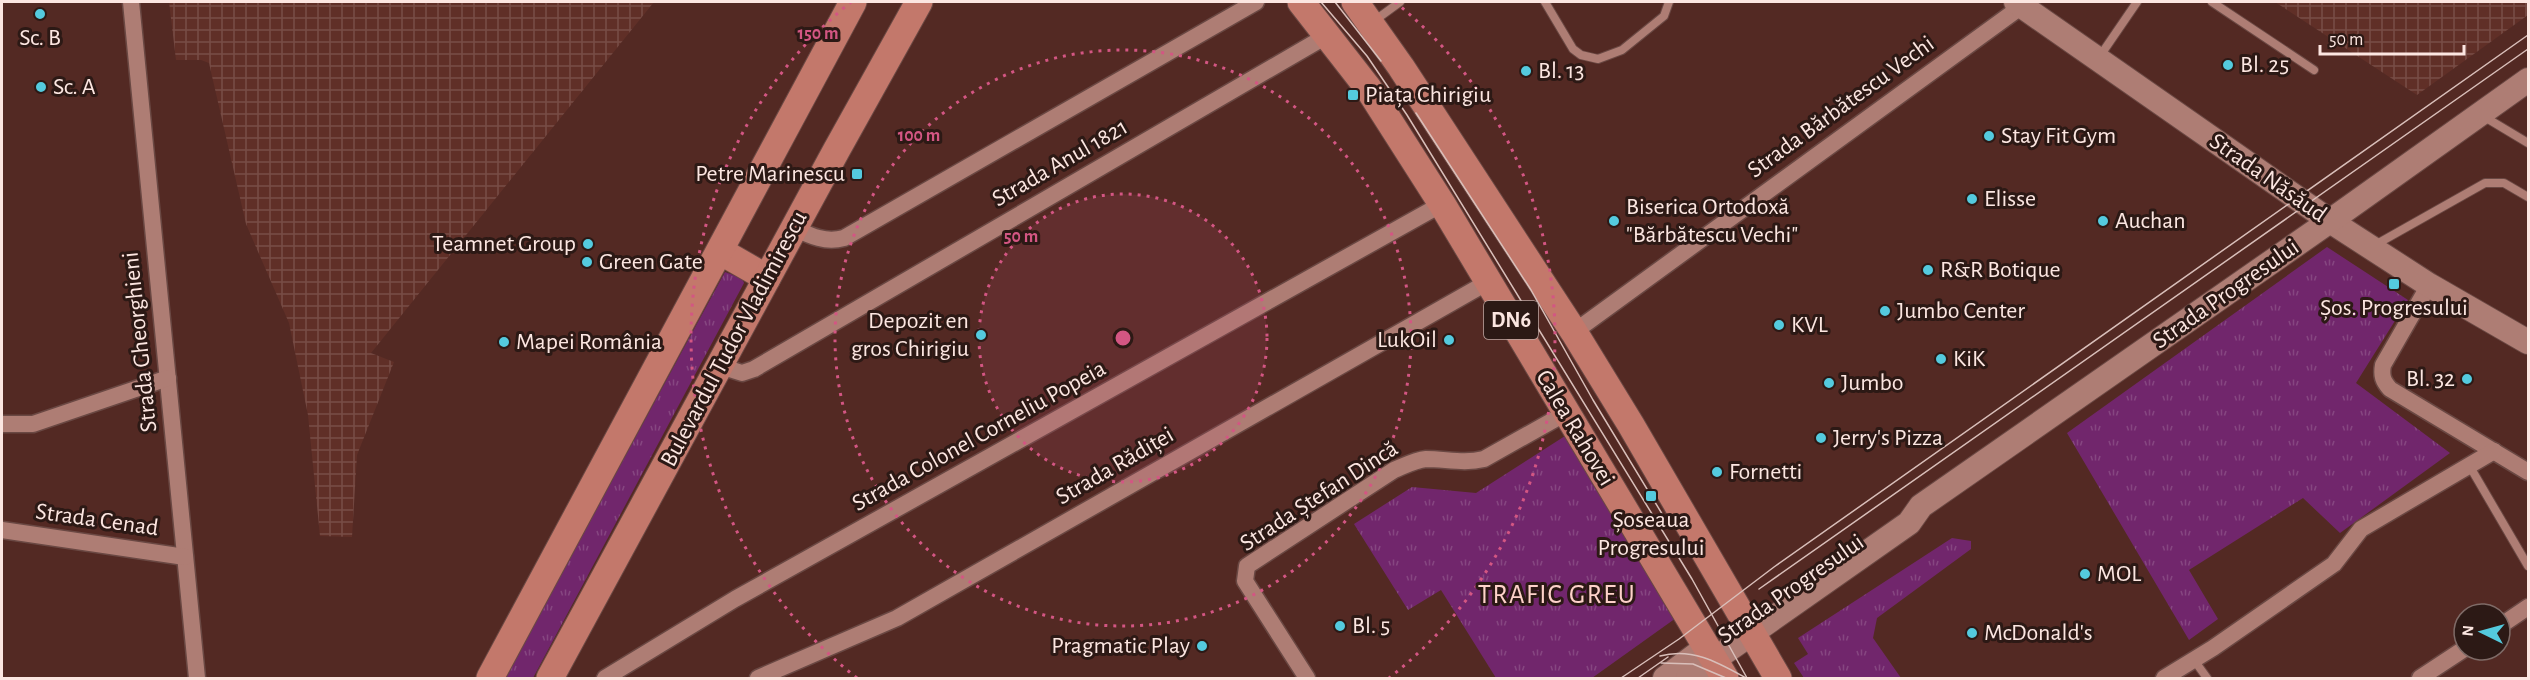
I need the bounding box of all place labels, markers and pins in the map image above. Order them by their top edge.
marker: Sc. B [33,7,47,21]
place label: Sc. B [19,26,61,50]
place label: Bl. 25 [2240,53,2289,77]
marker: Bl. 25 [2221,58,2235,72]
place label: Bl. 13 [1538,59,1584,83]
marker: Bl. 13 [1519,64,1533,78]
place label: Sc. A [53,75,96,99]
marker: Sc. A [34,80,48,94]
place label: Piața Chirigiu [1365,83,1491,108]
marker: Piața Chirigiu [1346,88,1360,102]
place label: Stay Fit Gym [2001,124,2116,148]
marker: Stay Fit Gym [1982,129,1996,143]
place label: Petre Marinescu [695,162,845,186]
marker: Petre Marinescu [850,167,864,181]
place label: Elisse [1984,187,2036,211]
marker: Elisse [1965,192,1979,206]
place label: Biserica Ortodoxă "Bărbătescu Vechi" [1626,195,1798,247]
place label: Auchan [2115,209,2186,233]
marker: Biserica Ortodoxă "Bărbătescu Vechi" [1607,214,1621,228]
marker: Auchan [2096,214,2110,228]
place label: Teamnet Group [432,232,576,256]
marker: Teamnet Group [581,237,595,251]
place label: Green Gate [599,250,703,274]
marker: Green Gate [580,255,594,269]
place label: R&R Botique [1940,258,2061,282]
marker: R&R Botique [1921,263,1935,277]
marker: Șos. Progresului [2387,277,2401,291]
place label: Șos. Progresului [2320,296,2468,321]
place label: Jumbo Center [1897,299,2025,323]
marker: Jumbo Center [1878,304,1892,318]
place label: Depozit en gros Chirigiu [851,309,969,361]
place label: KVL [1791,313,1828,337]
marker: KVL [1772,318,1786,332]
marker: Depozit en gros Chirigiu [974,328,988,342]
centre of rings [1113,328,1133,348]
place label: LukOil [1377,328,1437,352]
place label: Mapei România [516,330,662,354]
marker: LukOil [1442,333,1456,347]
marker: Mapei România [497,335,511,349]
place label: KiK [1953,347,1986,371]
marker: KiK [1934,352,1948,366]
place label: Bl. 32 [2406,367,2455,391]
place label: Jumbo [1841,371,1904,395]
marker: Bl. 32 [2460,372,2474,386]
marker: Jumbo [1822,376,1836,390]
place label: Jerry's Pizza [1833,426,1943,450]
marker: Jerry's Pizza [1814,431,1828,445]
place label: Fornetti [1729,460,1802,484]
marker: Fornetti [1710,465,1724,479]
marker: Șoseaua Progresului [1644,489,1658,503]
place label: Șoseaua Progresului [1597,508,1705,560]
place label: MOL [2097,562,2141,586]
marker: MOL [2078,567,2092,581]
place label: Bl. 5 [1352,614,1390,638]
marker: Bl. 5 [1333,619,1347,633]
place label: McDonald's [1984,621,2093,645]
marker: McDonald's [1965,626,1979,640]
place label: Pragmatic Play [1051,634,1190,658]
marker: Pragmatic Play [1195,639,1209,653]

